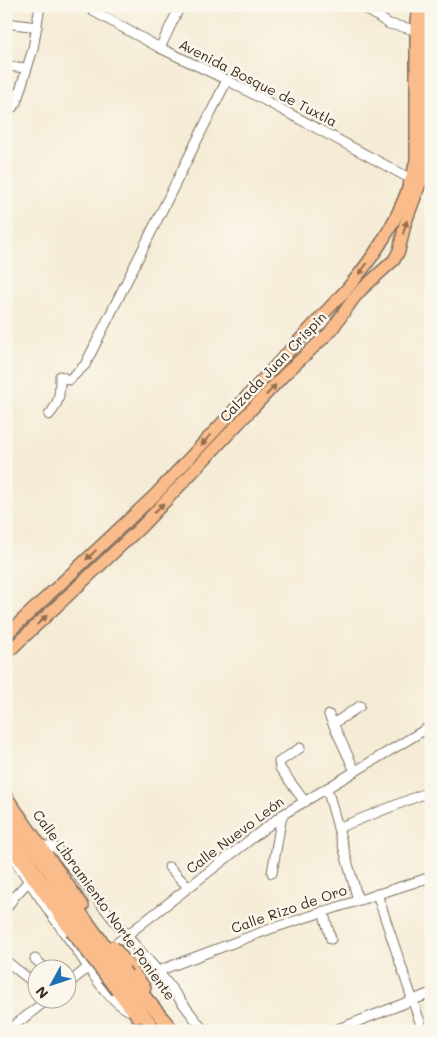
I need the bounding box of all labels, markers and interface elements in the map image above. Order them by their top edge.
street label: Avenida Bosque de Tuxtla [176,34,341,131]
one-way arrow [401,219,409,234]
one-way arrow [358,262,368,276]
street label: Calzada Juan Crispin [215,308,330,426]
one-way arrow [265,384,277,396]
one-way arrow [200,434,212,446]
one-way arrow [153,502,165,514]
one-way arrow [85,549,97,561]
one-way arrow [36,614,48,626]
street label: Calle Nuevo León [182,792,287,878]
street label: Calle Libramiento Norte Poniente [29,807,179,1003]
street label: Calle Rizo de Oro [228,880,349,937]
north arrow [28,960,78,1010]

